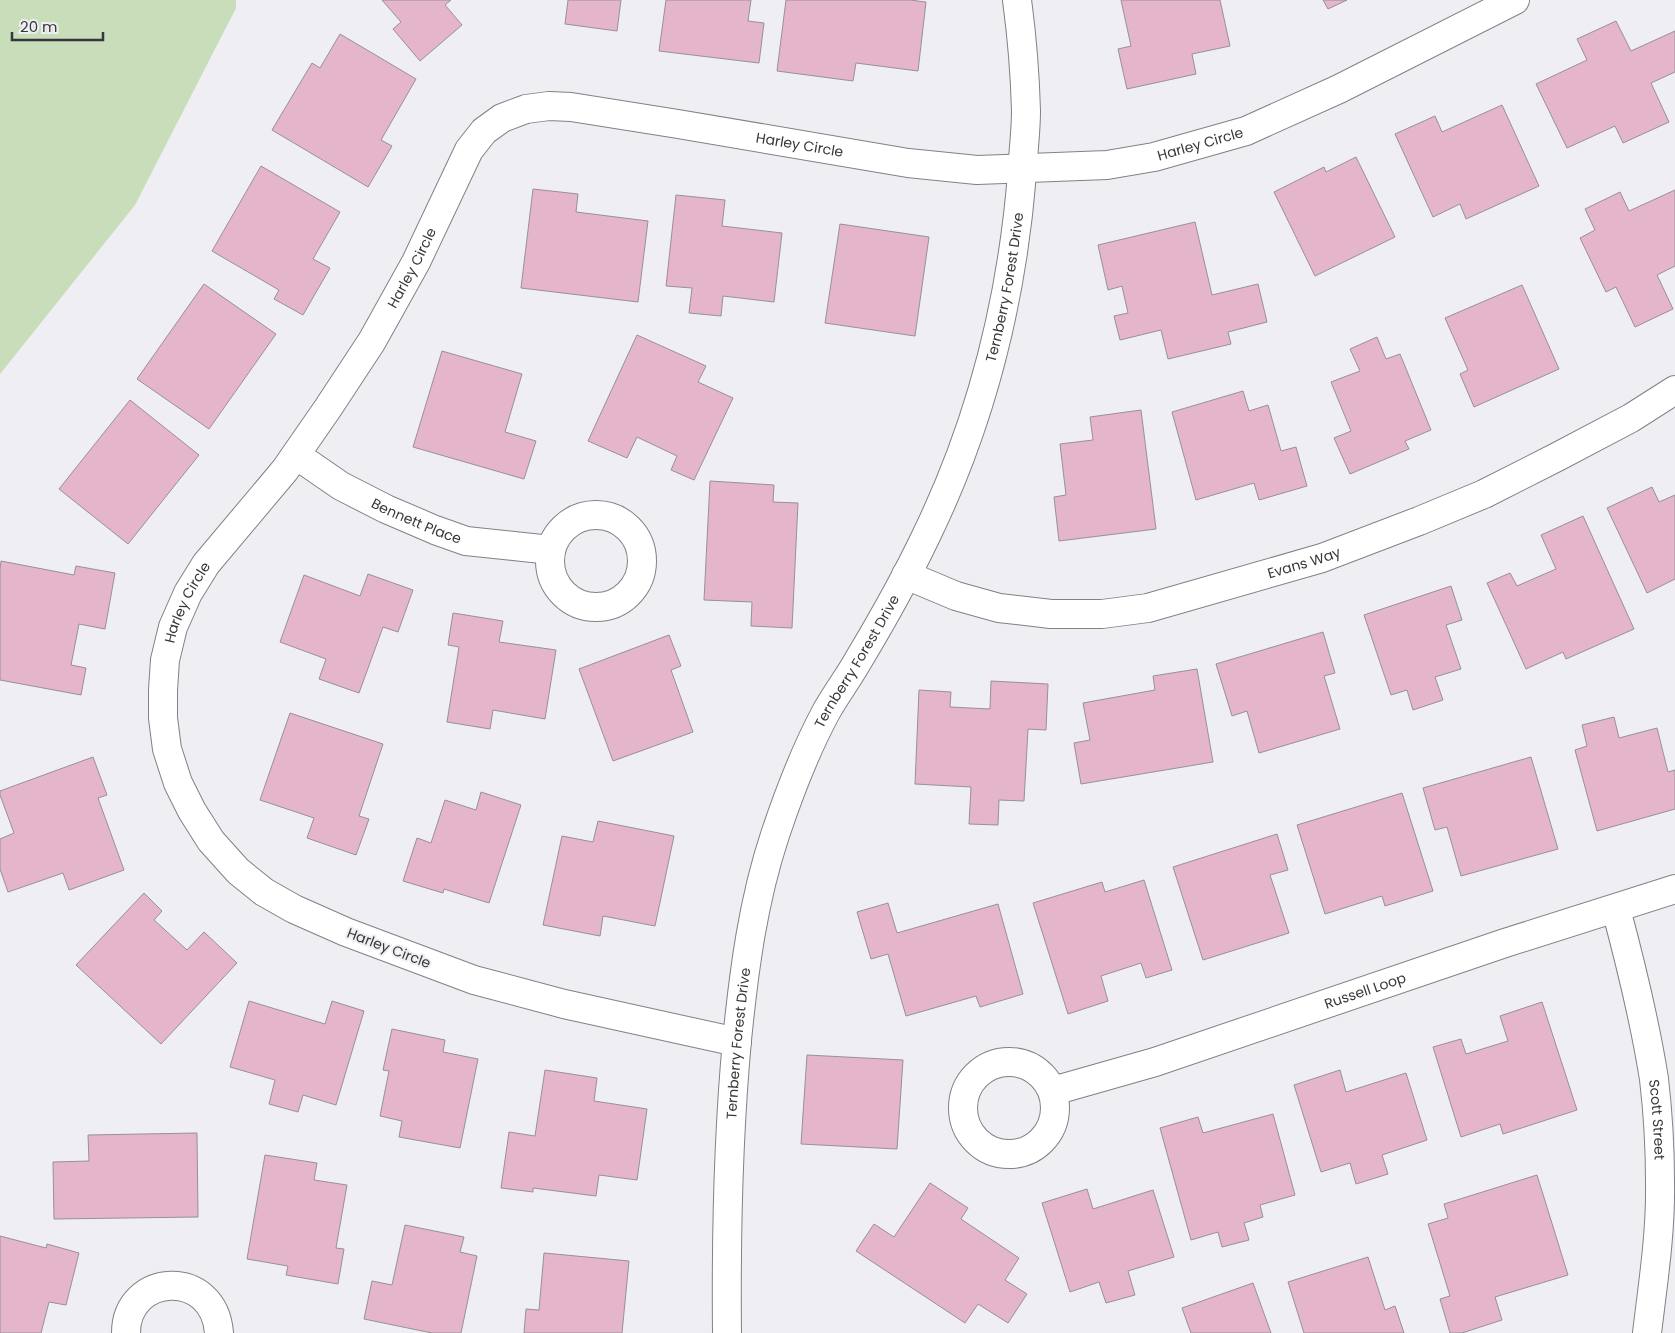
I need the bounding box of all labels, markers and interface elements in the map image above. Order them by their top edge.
scale bar [12,10,104,42]
text: 20 m [20,16,58,37]
street label: Harley Circle [1155,122,1246,166]
street label: Harley Circle [754,127,845,162]
street label: Ternberry Forest Drive [981,211,1028,364]
street label: Harley Circle [382,224,441,312]
street label: Bennett Place [368,493,465,549]
street label: Evans Way [1265,542,1344,583]
street label: Harley Circle [159,558,215,645]
street label: Ternberry Forest Drive [809,591,904,731]
street label: Harley Circle [344,923,434,973]
street label: Ternberry Forest Drive [721,966,755,1120]
street label: Russell Loop [1322,967,1409,1014]
street label: Scott Street [1644,1078,1670,1160]

